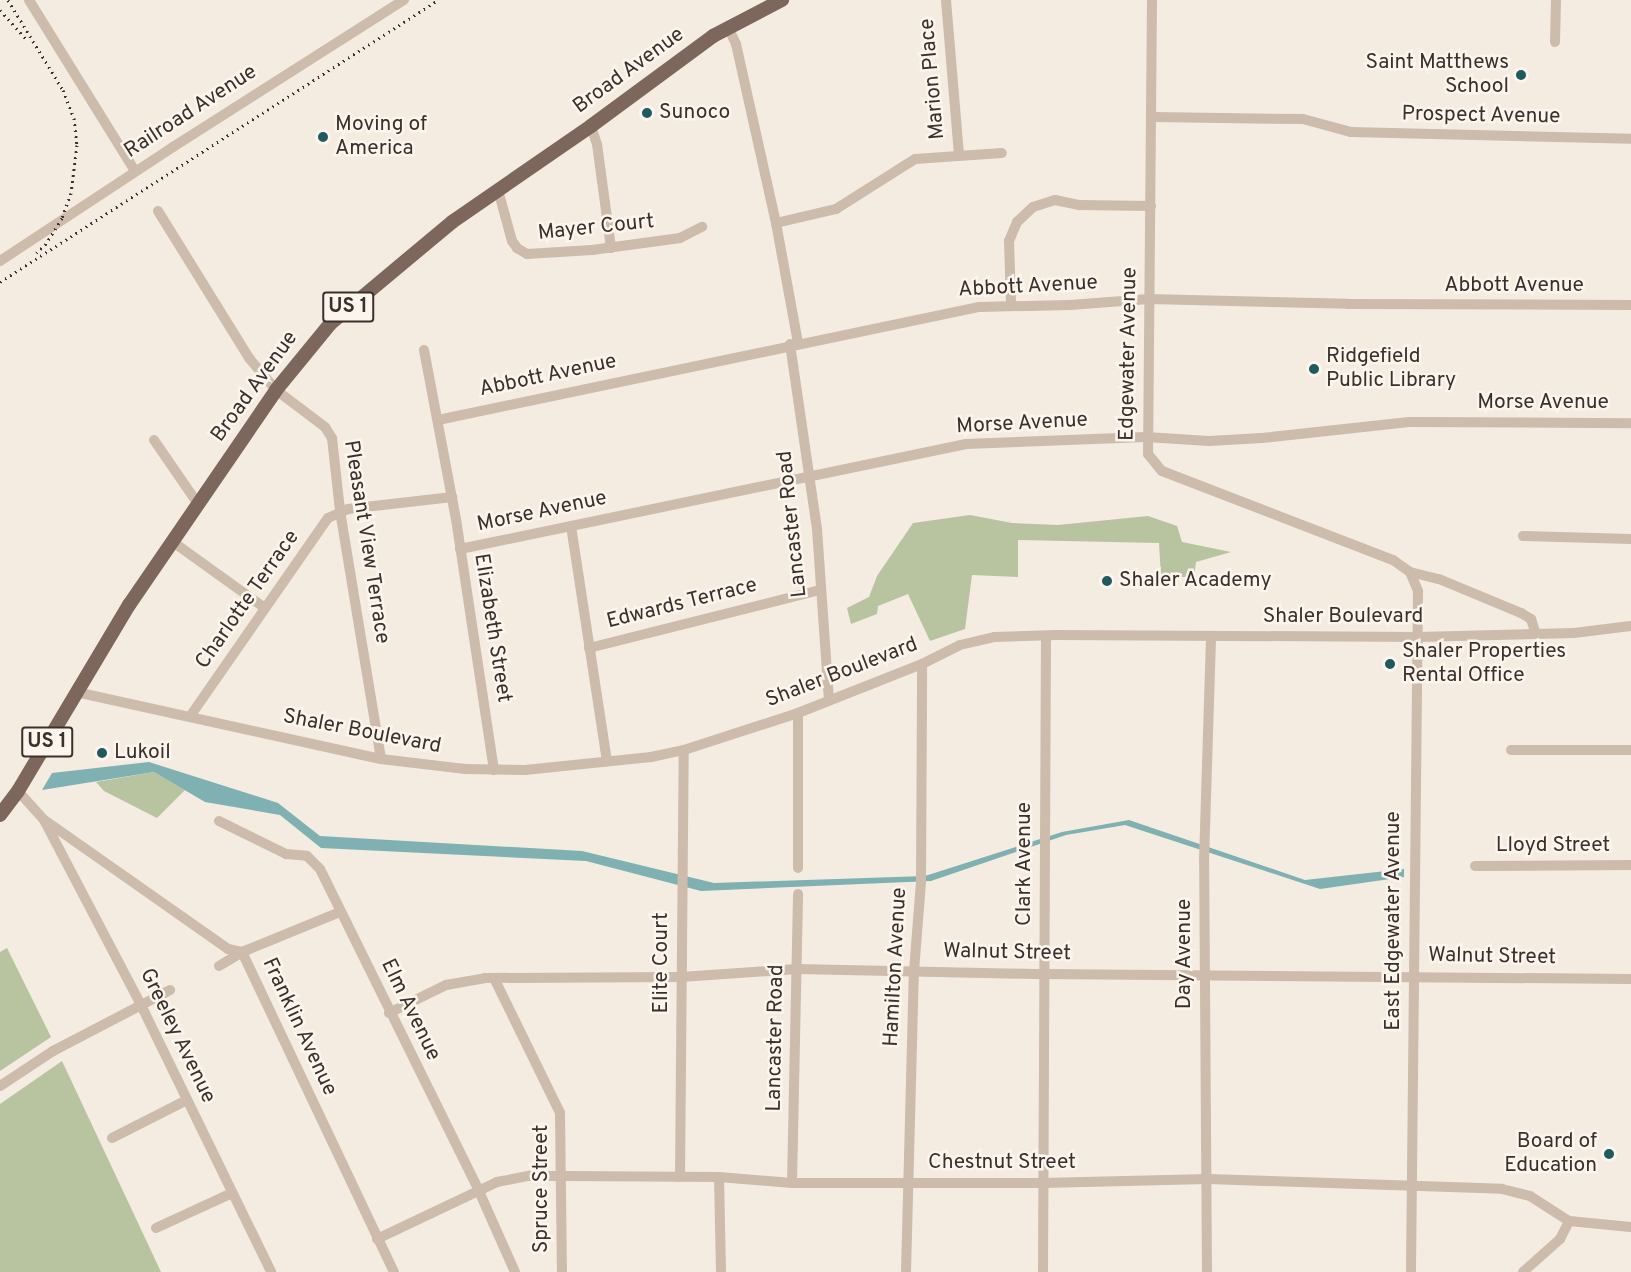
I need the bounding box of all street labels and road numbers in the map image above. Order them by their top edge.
street label: Marion Place [915,17,951,141]
street label: Broad Avenue [568,22,690,120]
street label: Railroad Avenue [120,60,262,164]
street label: Prospect Avenue [1401,102,1561,130]
street label: Mayer Court [537,209,655,247]
street label: Edgewater Avenue [1115,267,1143,441]
street label: Abbott Avenue [957,271,1099,303]
street label: Abbott Avenue [1444,273,1584,299]
road number: US 1 [321,290,375,324]
street label: Broad Avenue [206,326,304,448]
street label: Abbott Avenue [477,349,619,403]
street label: Morse Avenue [1477,390,1609,416]
street label: Morse Avenue [955,408,1089,440]
street label: Pleasant View Terrace [337,438,395,646]
street label: Lancaster Road [773,450,813,598]
street label: Morse Avenue [475,486,609,538]
street label: Charlotte Terrace [191,525,305,675]
street label: Elizabeth Street [468,552,516,704]
street label: Edwards Terrace [604,573,760,635]
street label: Shaler Boulevard [1263,604,1423,630]
street label: Shaler Boulevard [762,632,922,714]
street label: Shaler Boulevard [281,704,443,760]
road number: US 1 [20,725,74,759]
street label: Clark Avenue [1012,802,1038,926]
street label: East Edgewater Avenue [1381,811,1407,1031]
street label: Lloyd Street [1496,833,1610,859]
street label: Hamilton Avenue [879,886,913,1048]
street label: Day Avenue [1172,898,1198,1010]
street label: Elite Court [649,912,675,1014]
street label: Walnut Street [943,939,1071,967]
street label: Walnut Street [1428,943,1556,971]
street label: Franklin Avenue [256,954,342,1100]
street label: Elm Avenue [374,955,446,1065]
street label: Greeley Avenue [133,964,221,1108]
street label: Lancaster Road [762,964,790,1112]
street label: Spruce Street [529,1125,555,1253]
street label: Chestnut Street [928,1150,1076,1176]

